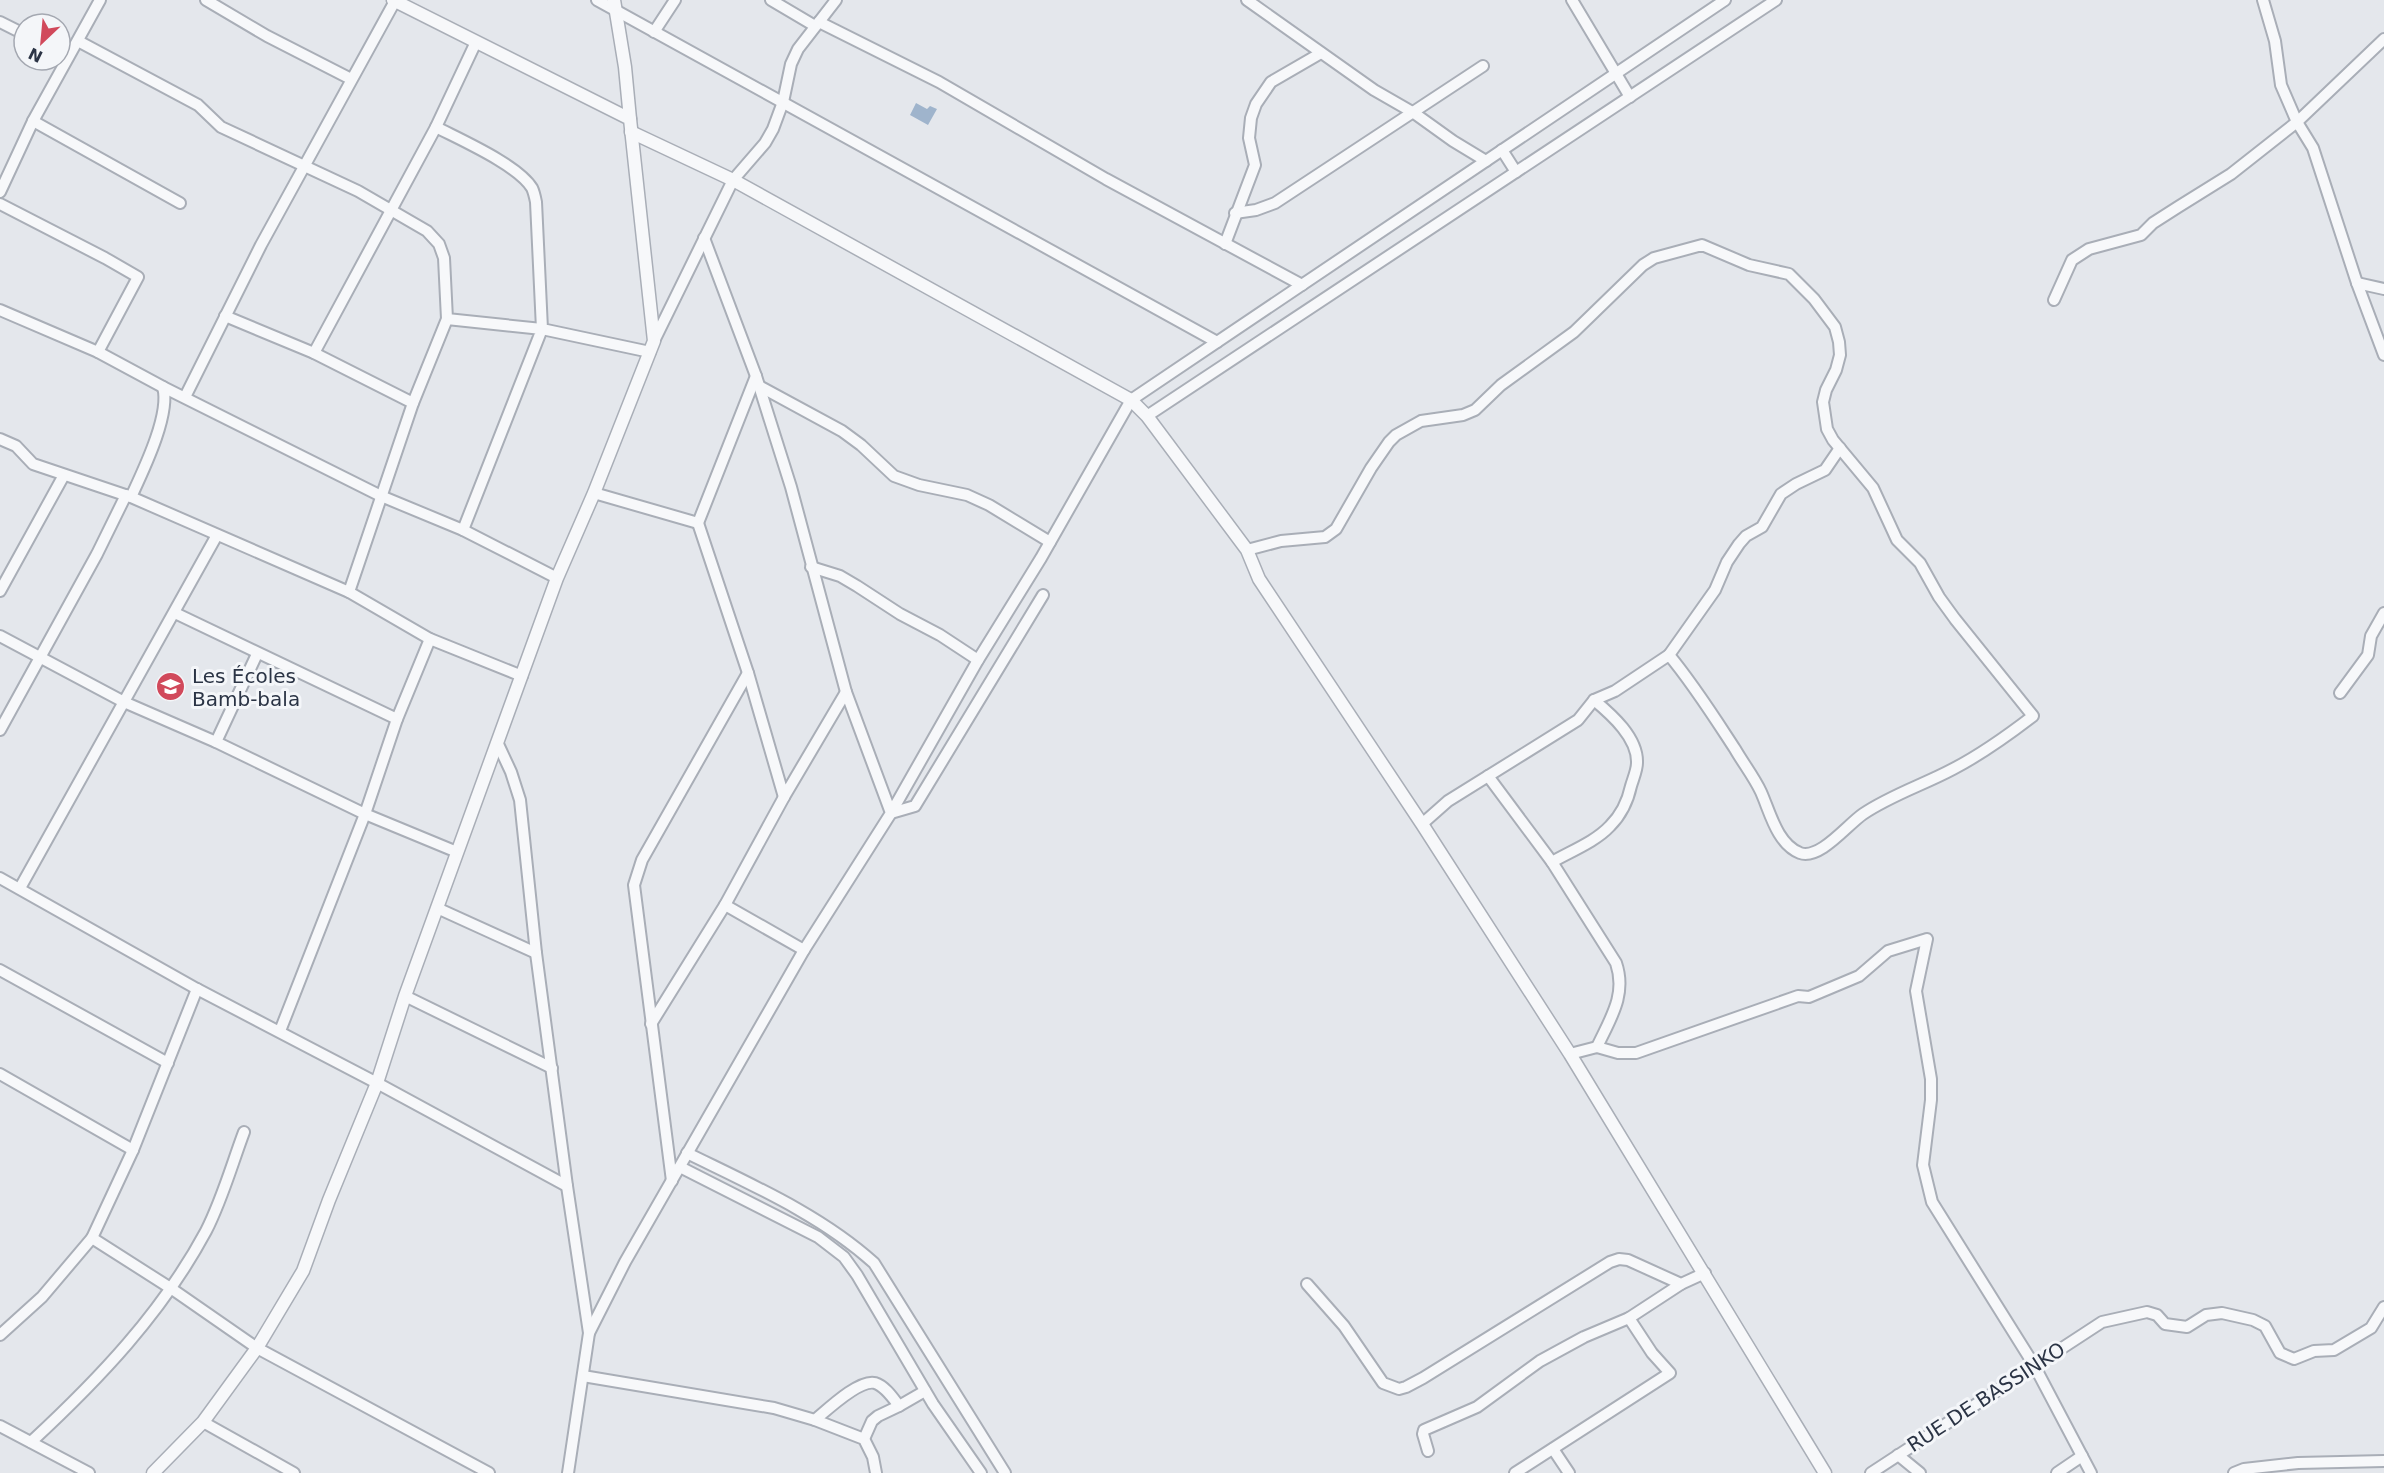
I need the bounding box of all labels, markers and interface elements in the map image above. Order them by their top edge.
north arrow [12,12,72,72]
text: N [25,44,46,67]
place label: Les Écoles Bamb-bala [192,664,300,711]
school or university icon: Les Écoles Bamb-bala [155,671,187,703]
street label: RUE DE BASSINKO [1903,1337,2069,1457]

